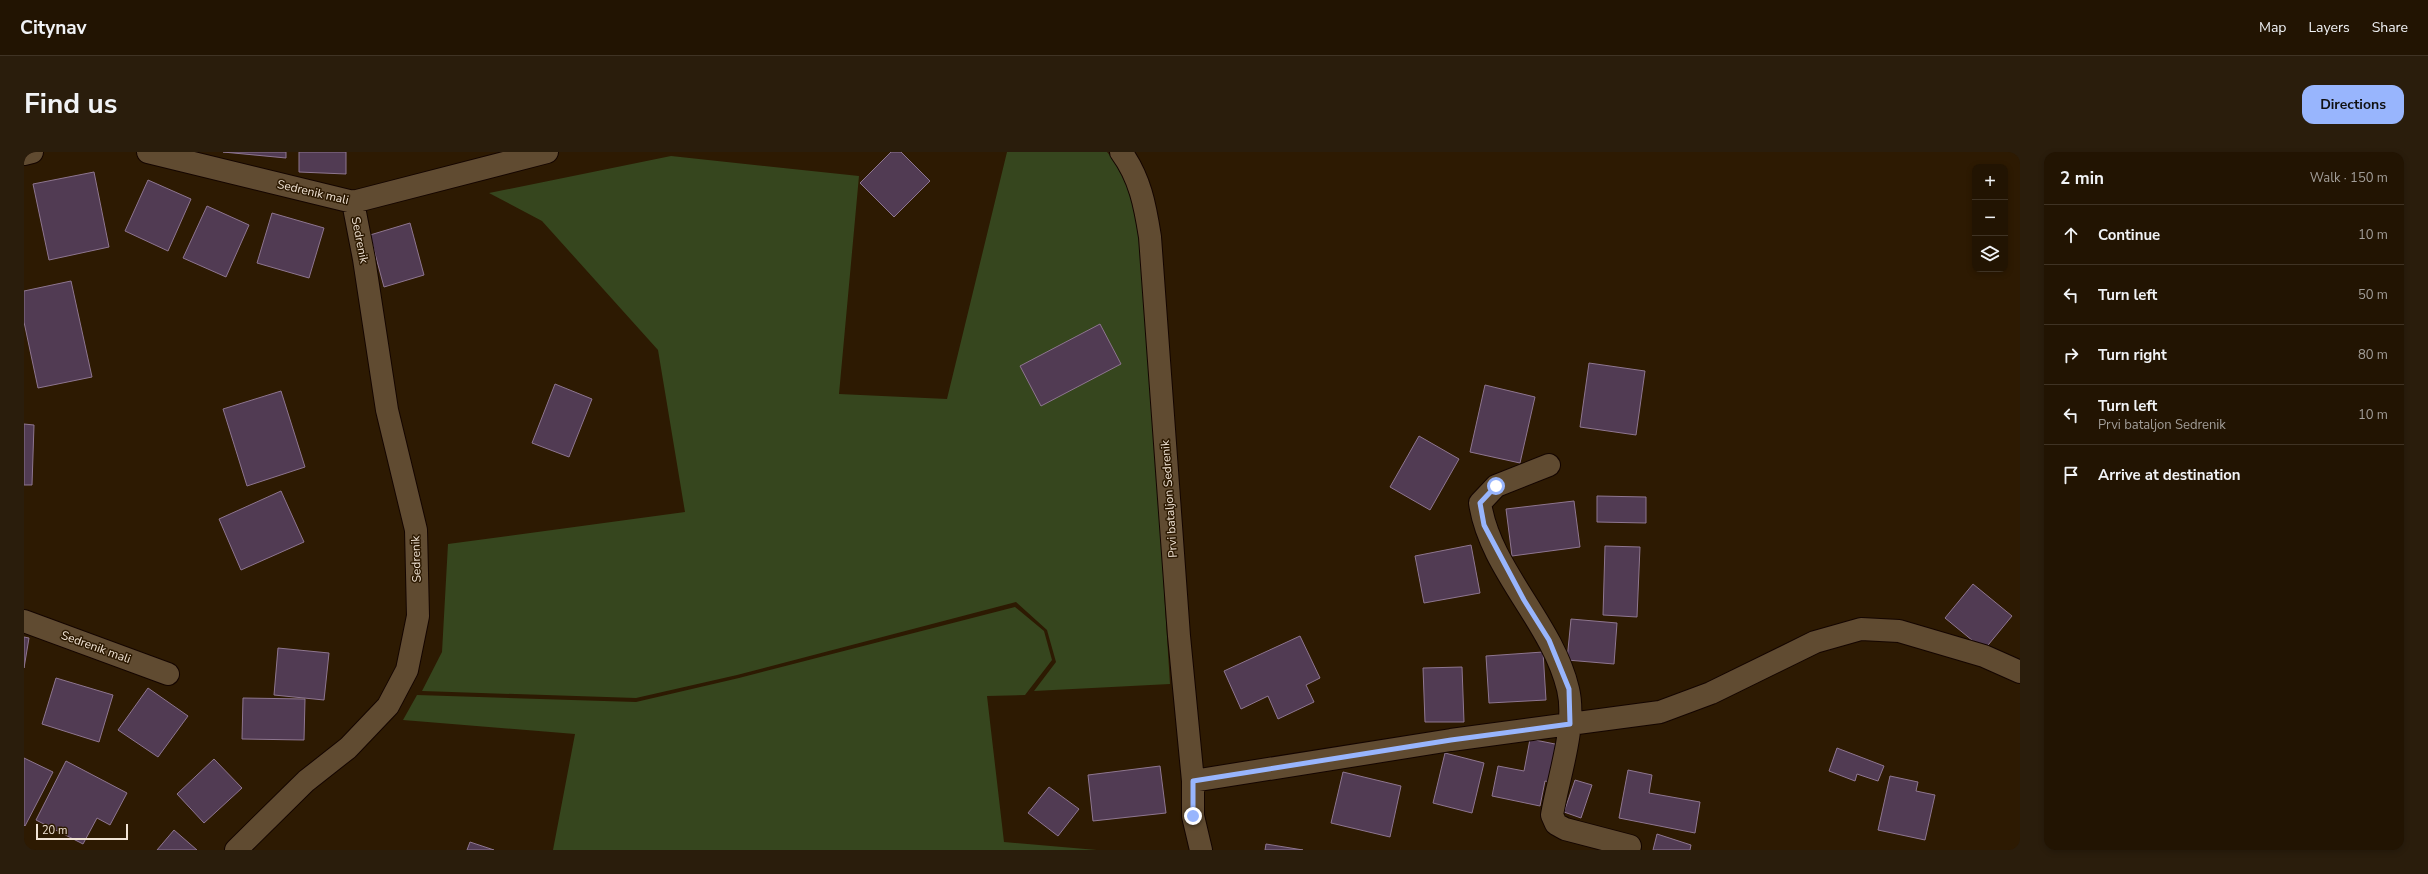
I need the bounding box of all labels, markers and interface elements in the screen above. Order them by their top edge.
text: Citynav [20,15,87,41]
text: Map [2259,18,2286,37]
text: Layers [2308,18,2350,37]
text: Share [2372,18,2408,37]
text: Find us [24,85,118,123]
button: Directions [2302,85,2404,124]
map controls [1972,164,2008,272]
button: + [1972,164,2008,200]
text: 2 min [2060,167,2104,190]
text: Walk · 150 m [2310,169,2388,187]
street label: Sedrenik mali [276,176,350,208]
button: − [1972,200,2008,236]
street label: Sedrenik [348,215,373,266]
icon: ahead [2060,224,2082,246]
text: Continue [2098,225,2160,245]
text: 10 m [2358,226,2388,244]
button: layers [1972,236,2008,272]
icon: left [2060,284,2082,306]
text: Turn left [2098,285,2157,305]
text: 50 m [2358,286,2388,304]
icon: right [2060,344,2082,366]
text: Turn right [2098,345,2167,365]
text: 80 m [2358,346,2388,364]
text: Turn left [2098,396,2157,416]
icon: left [2060,404,2082,426]
text: 10 m [2358,406,2388,424]
text: Prvi bataljon Sedrenik [2098,416,2226,434]
street label: Prvi bataljon Sedrenik [1157,439,1181,558]
icon: arrive [2060,464,2082,486]
text: Arrive at destination [2098,465,2241,485]
route start [1487,477,1505,495]
street label: Sedrenik [407,534,425,583]
street label: Sedrenik mali [59,627,133,667]
route end [1184,807,1202,825]
scale bar [36,822,128,841]
text: 20 m [42,823,67,838]

